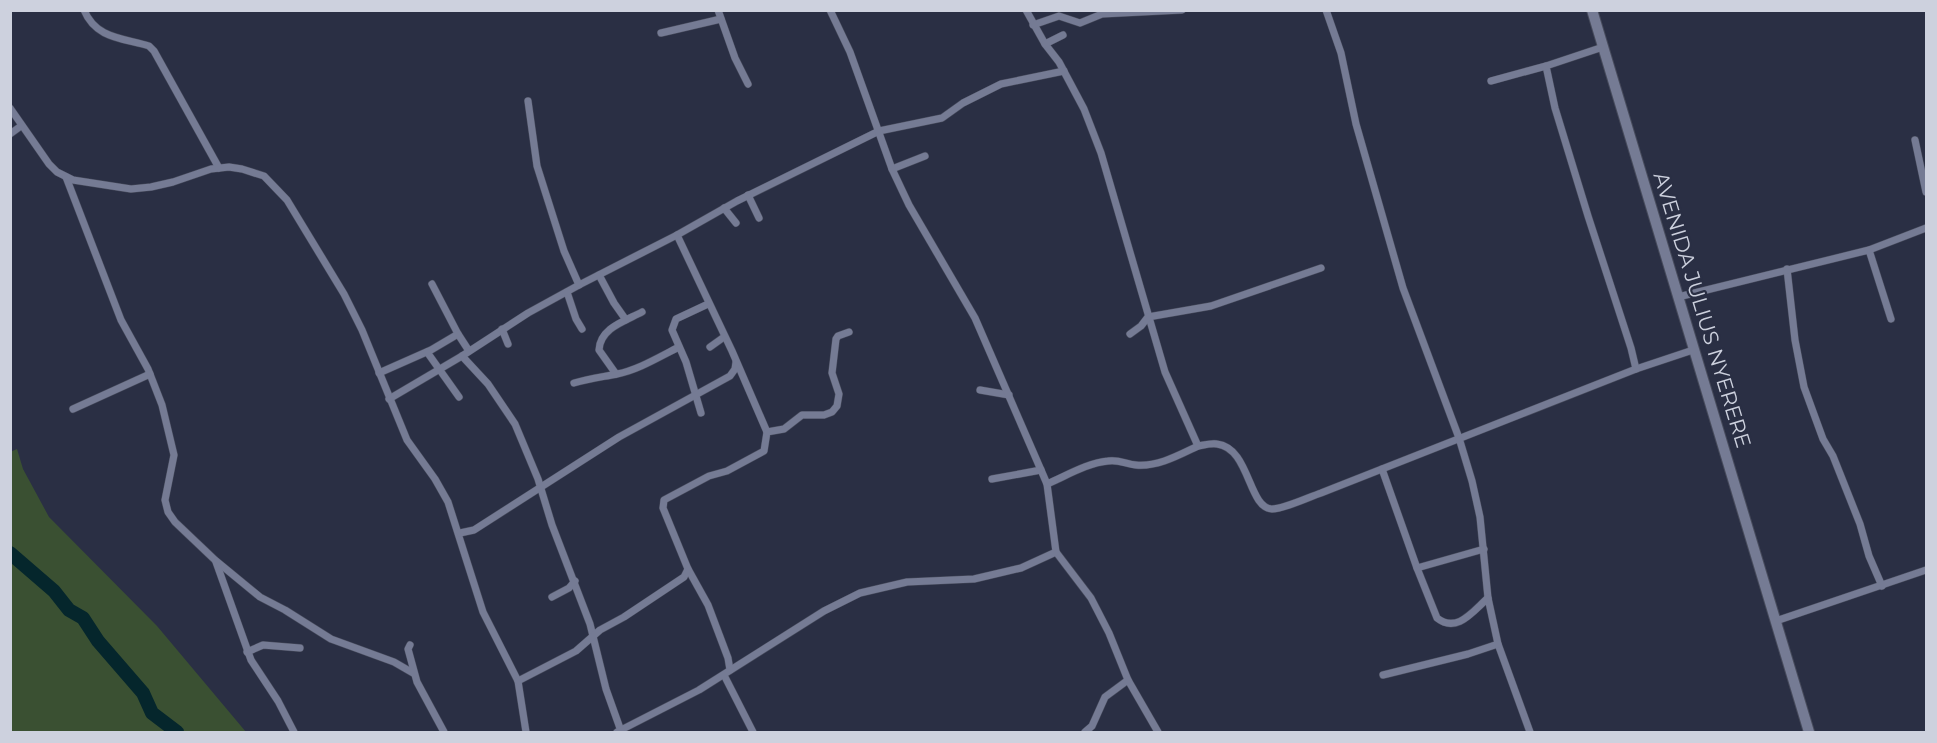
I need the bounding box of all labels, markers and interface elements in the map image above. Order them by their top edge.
street label: AVENIDA JULIUS NYERERE [1649,169,1756,451]

